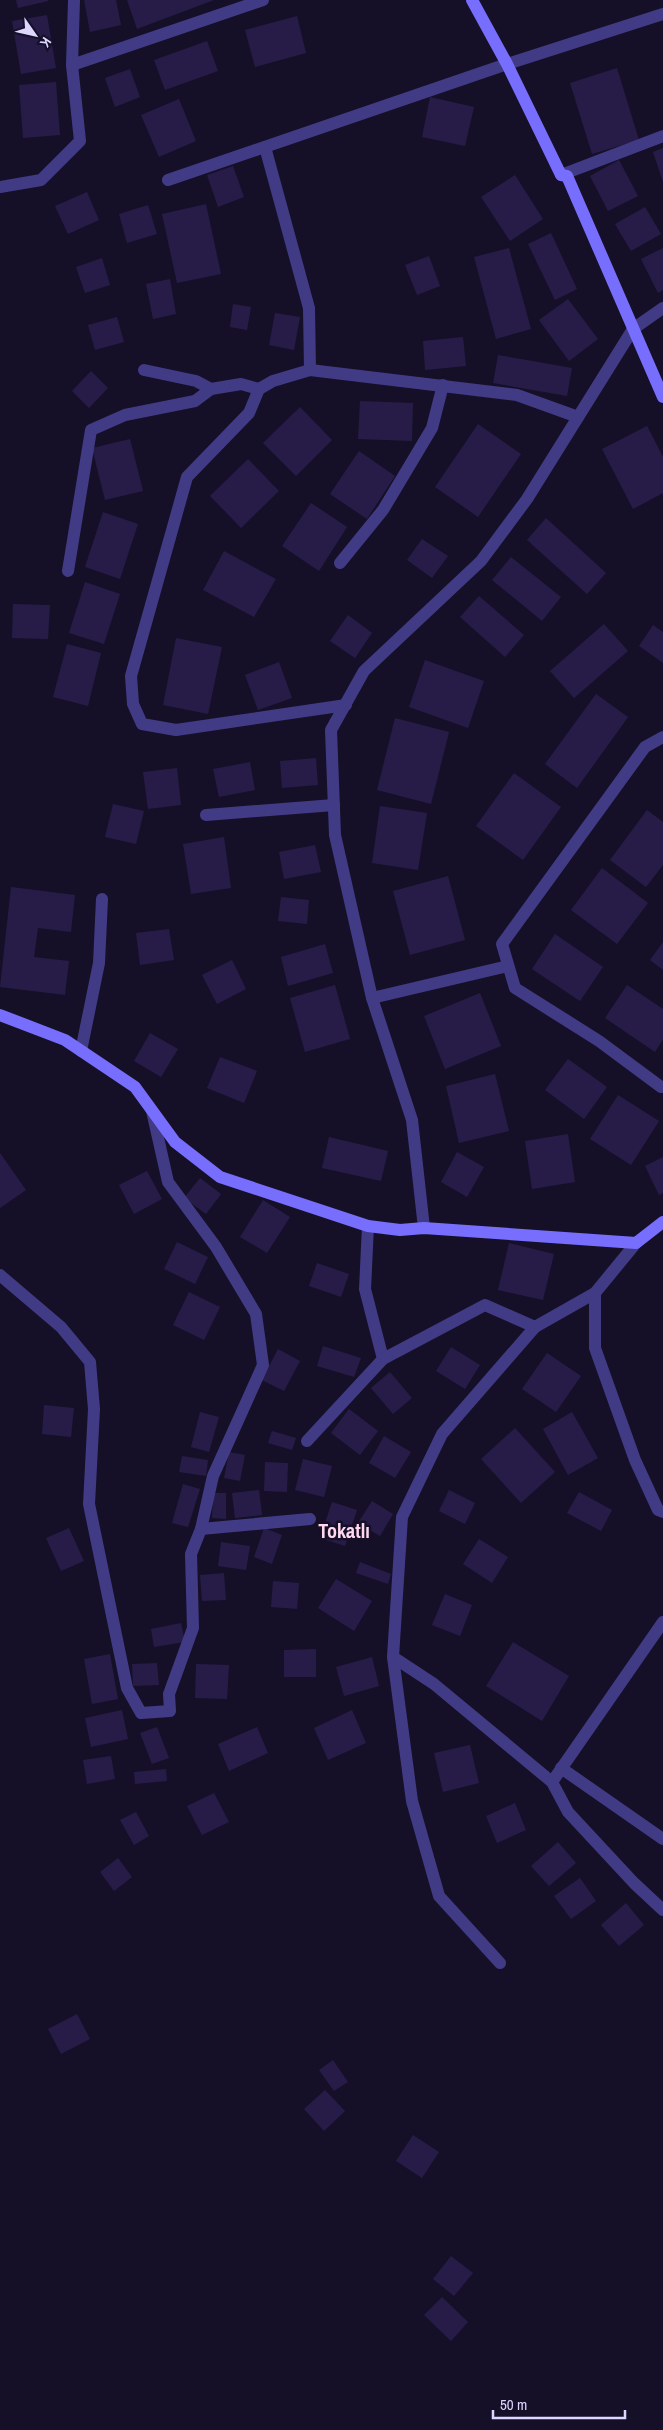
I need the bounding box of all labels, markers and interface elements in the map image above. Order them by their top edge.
north arrow [10,10,60,60]
text: K [36,34,56,51]
district label: Tokatlı [318,1517,370,1544]
scale bar [493,2388,626,2420]
text: 50 m [500,2394,527,2415]

